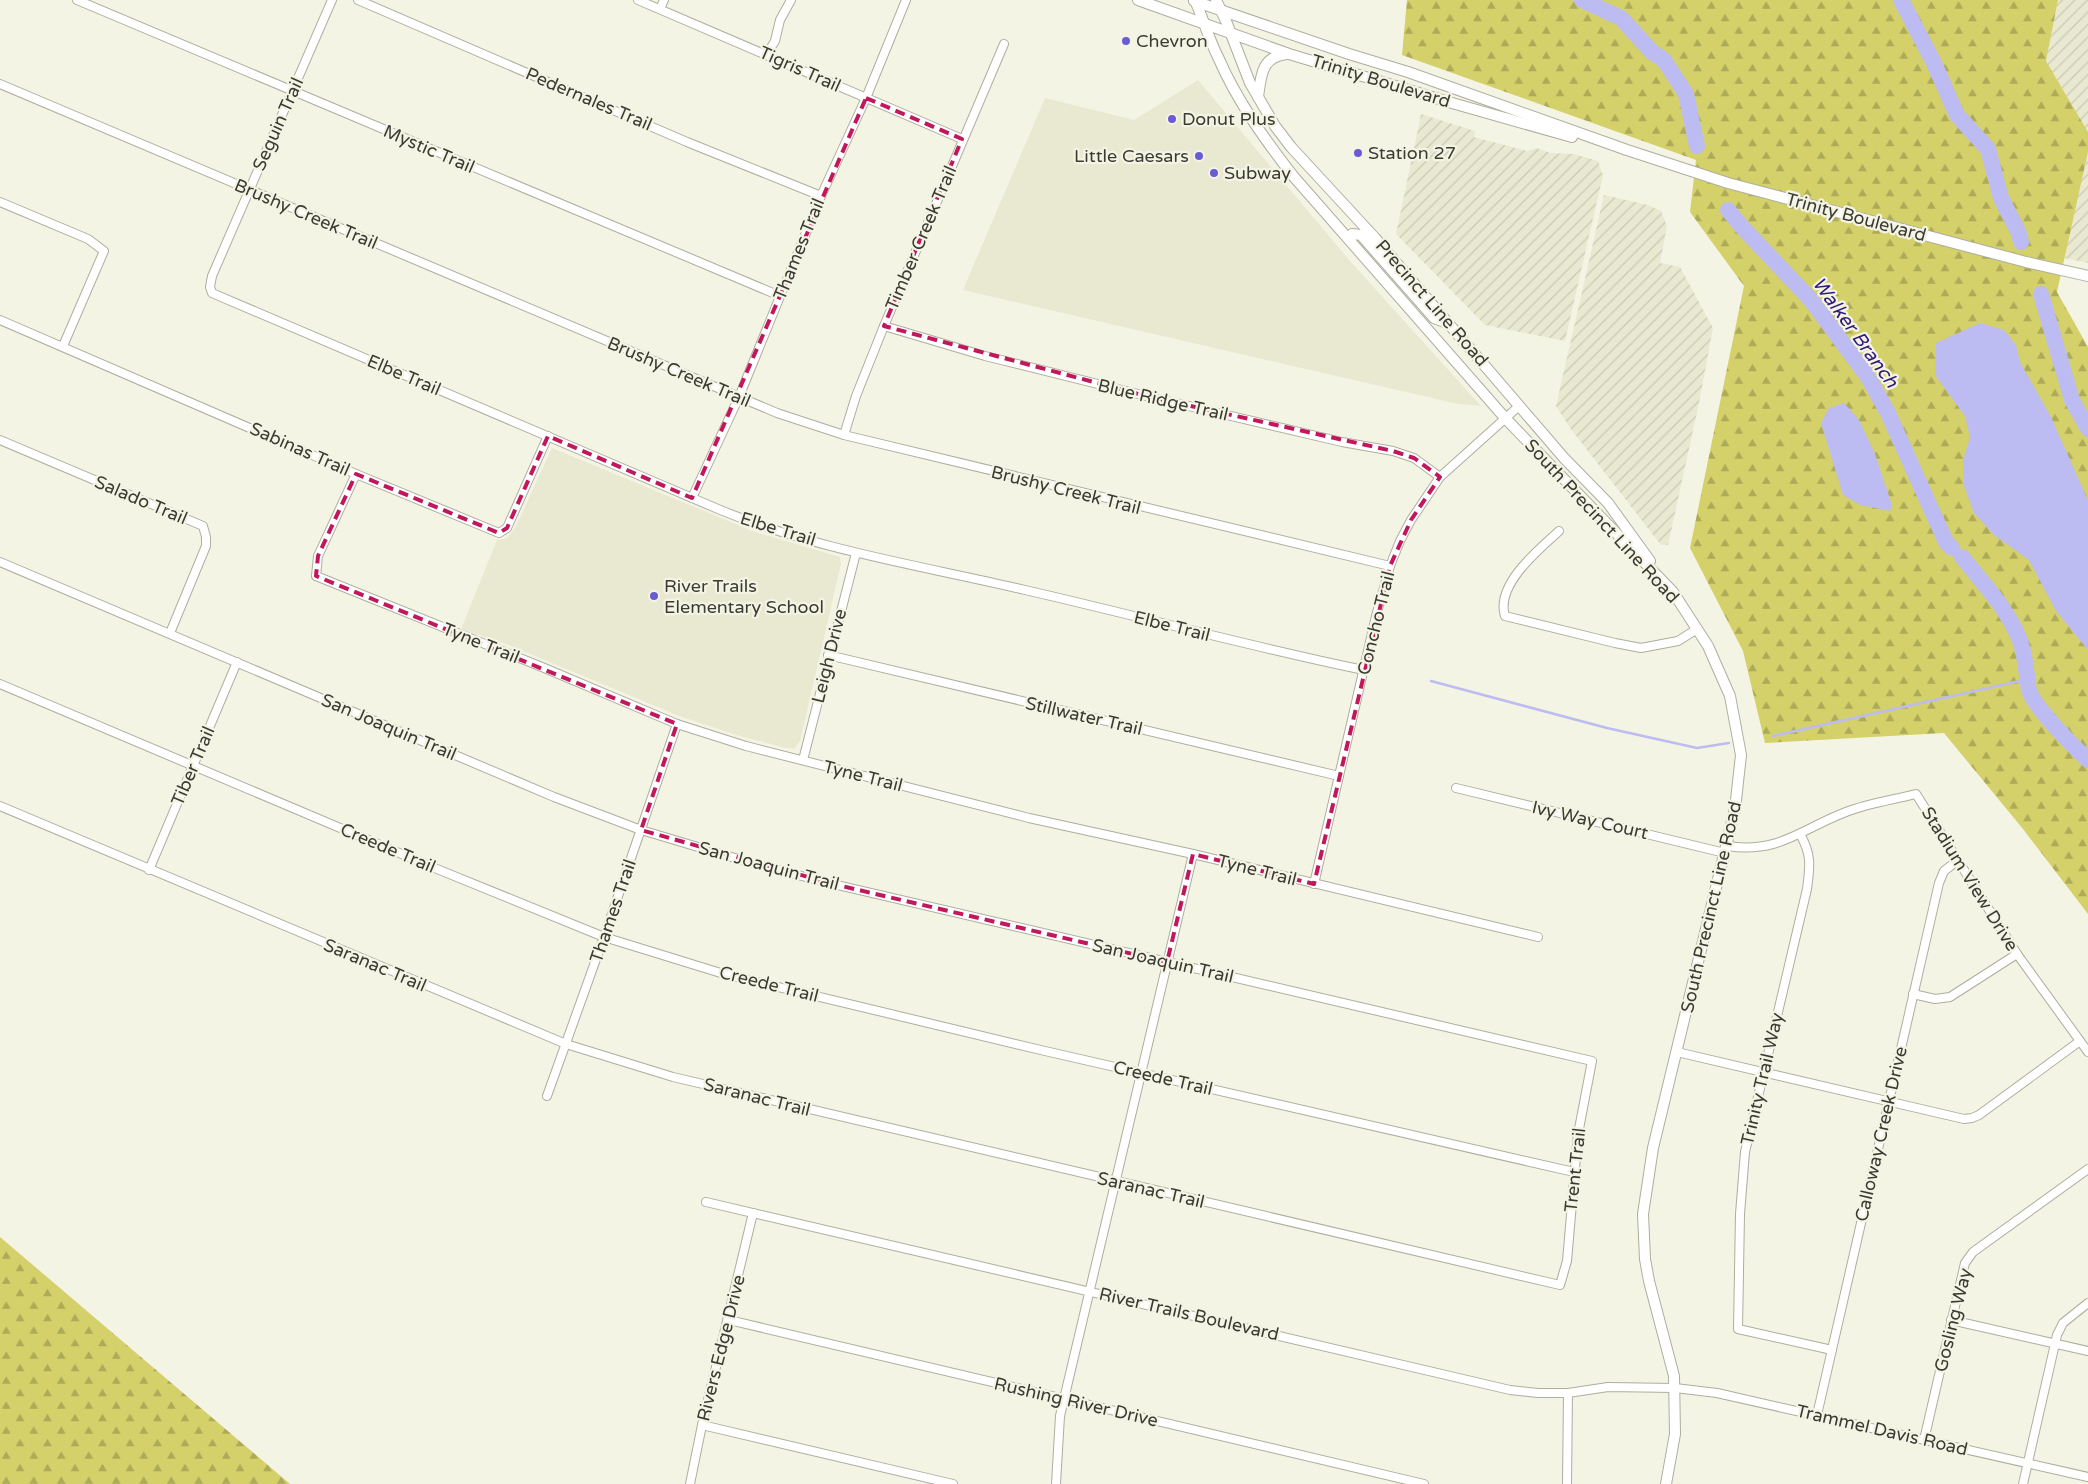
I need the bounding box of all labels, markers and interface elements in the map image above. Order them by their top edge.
place label: Chevron [1136,30,1208,52]
marker: Chevron [1120,35,1132,47]
street label: Tigris Trail [756,41,844,97]
street label: Trinity Boulevard [1309,49,1453,113]
street label: Pedernales Trail [522,62,656,136]
street label: Seguin Trail [248,74,308,174]
place label: Donut Plus [1182,108,1276,130]
marker: Donut Plus [1166,113,1178,125]
street label: Mystic Trail [380,120,478,178]
place label: Station 27 [1368,142,1456,164]
place label: Little Caesars [1074,145,1189,167]
marker: Station 27 [1352,147,1364,159]
marker: Little Caesars [1193,150,1205,162]
place label: Subway [1224,162,1291,184]
street label: Timber Creek Trail [881,163,961,313]
marker: Subway [1208,167,1220,179]
street label: Brushy Creek Trail [231,174,381,254]
street label: Trinity Boulevard [1783,188,1929,246]
street label: Thames Trail [769,195,829,303]
street label: Precinct Line Road [1371,235,1493,371]
water label: Walker Branch [1808,273,1903,392]
street label: Brushy Creek Trail [604,332,754,412]
street label: Elbe Trail [364,350,444,400]
street label: Blue Ridge Trail [1096,374,1230,426]
street label: Sabinas Trail [247,417,353,481]
street label: South Precinct Line Road [1520,434,1684,608]
street label: Brushy Creek Trail [989,461,1143,519]
street label: Salado Trail [91,471,191,529]
street label: Elbe Trail [737,507,819,551]
street label: Concho Trail [1352,569,1400,677]
place label: River Trails Elementary School [664,575,824,618]
marker: River Trails Elementary School [648,590,660,602]
street label: Elbe Trail [1131,606,1213,646]
street label: Leigh Drive [807,607,851,705]
street label: Tyne Trail [439,618,523,668]
street label: San Joaquin Trail [318,689,460,765]
street label: Stillwater Trail [1023,692,1145,740]
street label: Tiber Trail [166,723,220,809]
street label: Tyne Trail [821,756,905,796]
street label: Ivy Way Court [1530,796,1650,844]
street label: South Precinct Line Road [1676,799,1746,1015]
street label: Stadium View Drive [1917,803,2023,955]
street label: Creede Trail [337,818,439,878]
street label: San Joaquin Trail [696,837,842,895]
street label: Tyne Trail [1215,850,1299,890]
street label: Thames Trail [585,856,641,966]
street label: Saranac Trail [320,933,430,997]
street label: San Joaquin Trail [1090,934,1236,988]
street label: Creede Trail [717,961,821,1007]
street label: Trinity Trail Way [1736,1010,1788,1147]
street label: Calloway Creek Drive [1850,1044,1912,1224]
street label: Creede Trail [1111,1056,1215,1100]
street label: Saranac Trail [701,1073,813,1121]
street label: Trent Trail [1560,1127,1590,1213]
street label: Saranac Trail [1095,1167,1207,1213]
street label: Gosling Way [1929,1265,1977,1374]
street label: Rivers Edge Drive [692,1272,750,1424]
street label: River Trails Boulevard [1097,1283,1281,1345]
street label: Rushing River Drive [992,1372,1160,1432]
street label: Trammel Davis Road [1794,1400,1970,1460]

